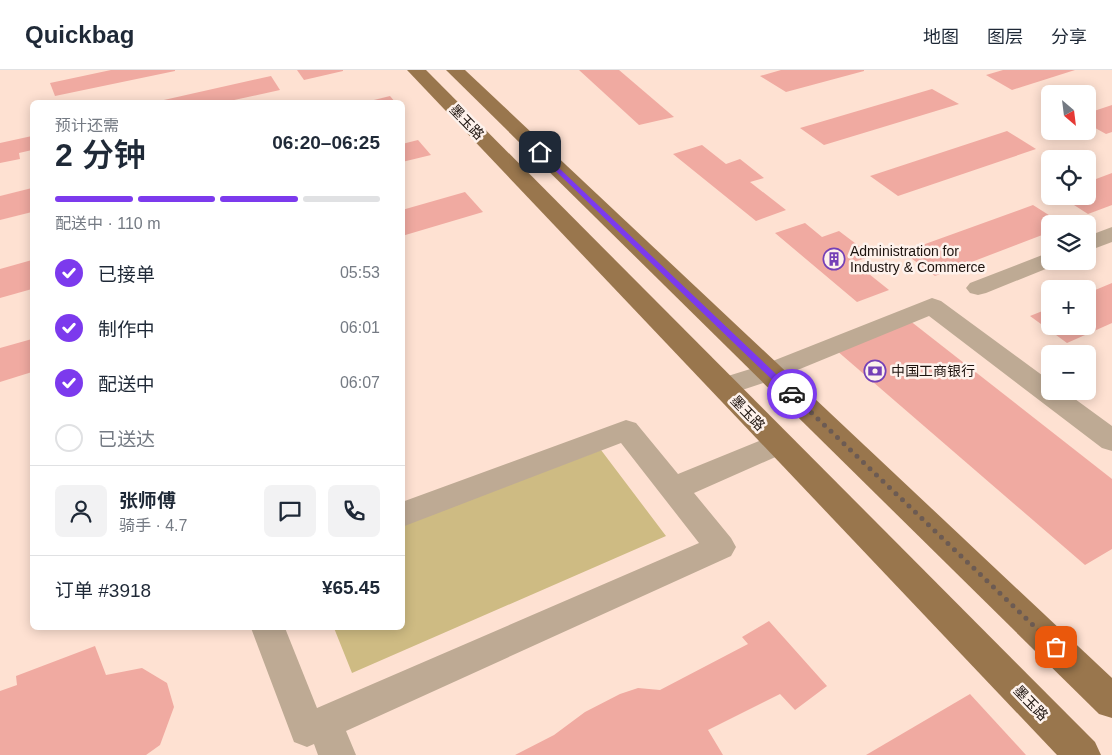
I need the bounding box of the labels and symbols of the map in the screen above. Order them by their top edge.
north arrow [1041,85,1096,140]
street label: 墨玉路 [447,101,487,143]
pin [519,131,561,173]
place label: Administration for Industry & Commerce [850,243,986,275]
building icon: Administration for Industry & Commerce [822,247,846,271]
bank icon: 中国工商银行 [863,359,887,383]
place label: 中国工商银行 [891,363,975,379]
courier [767,369,817,419]
street label: 墨玉路 [728,392,768,434]
pin [1035,626,1077,668]
street label: 墨玉路 [1011,682,1051,724]

